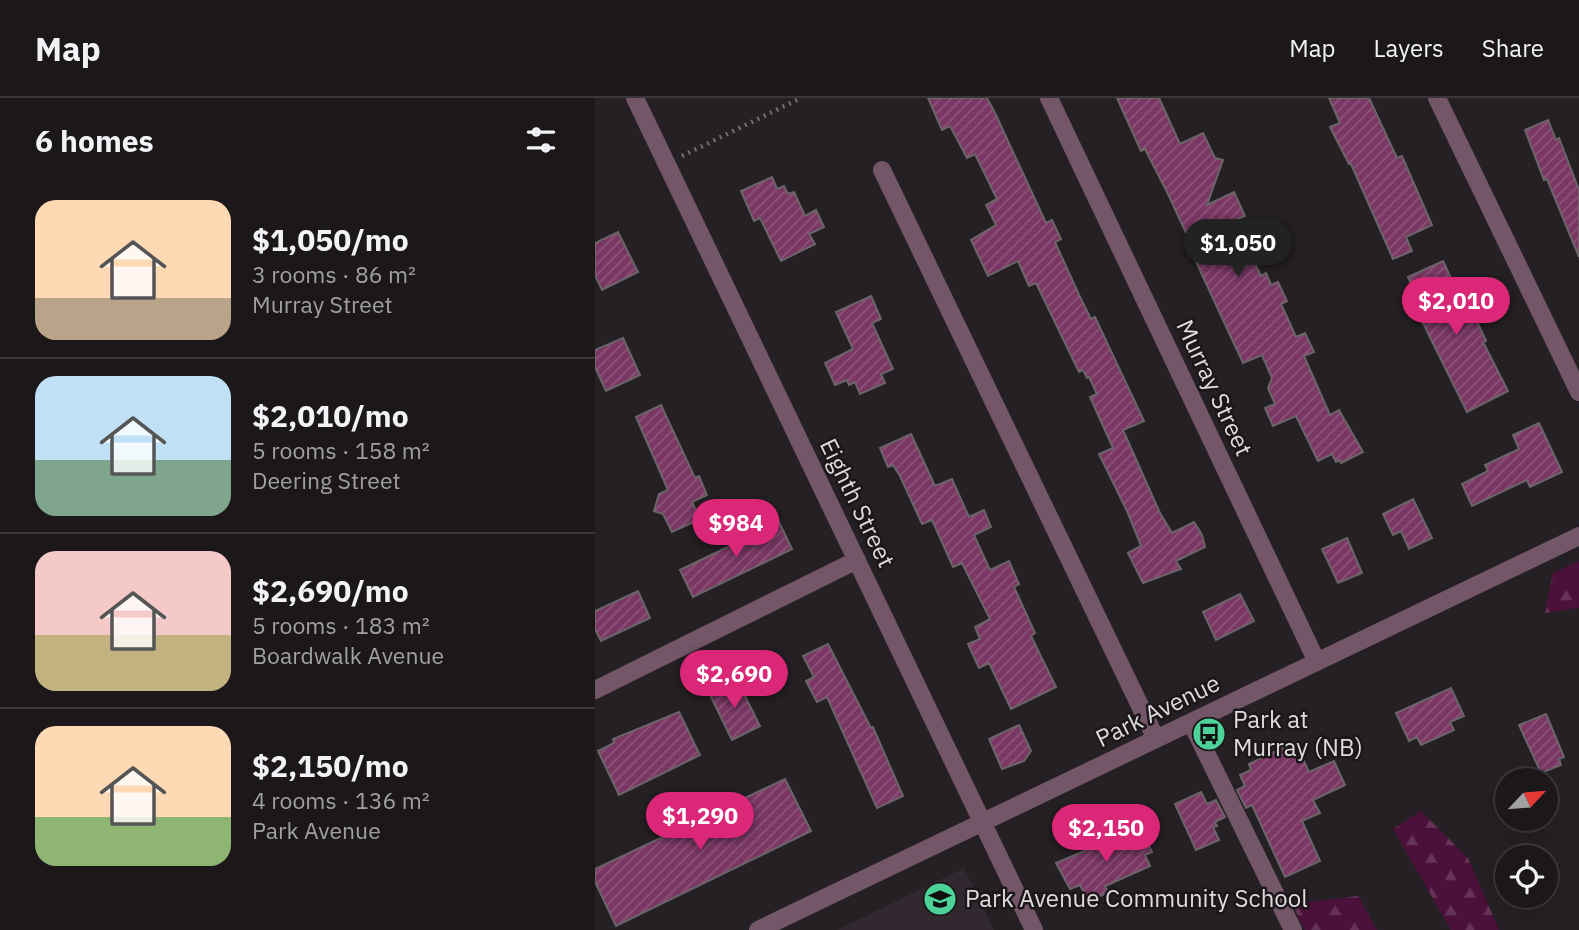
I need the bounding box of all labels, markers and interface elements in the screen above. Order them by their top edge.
text: Map [35,27,101,70]
text: Map [1289,32,1336,64]
text: Layers [1374,32,1444,64]
text: Share [1482,32,1544,64]
text: 6 homes [35,121,154,160]
icon: filters [522,121,560,159]
text: $1,050/mo [252,220,409,259]
pin: $1,050 [1181,220,1295,279]
text: $1,050 [1200,227,1276,257]
icon: home [91,228,175,312]
text: 3 rooms · 86 m² [252,259,416,289]
pin: $2,010 [1399,278,1513,337]
text: $2,010 [1418,285,1494,315]
text: Murray Street [252,289,393,319]
street label: Murray Street [1169,314,1260,461]
text: $2,010/mo [252,396,409,435]
icon: home [91,404,175,488]
street label: Eighth Street [813,433,903,572]
text: 5 rooms · 158 m² [252,435,430,465]
text: Deering Street [252,465,401,495]
pin: $984 [695,500,777,559]
text: $984 [708,507,764,537]
text: $2,690/mo [252,571,409,610]
icon: home [91,579,175,663]
text: 5 rooms · 183 m² [252,610,430,640]
text: Boardwalk Avenue [252,640,444,670]
pin: $2,690 [677,650,791,710]
text: $2,690 [696,658,772,688]
street label: Park Avenue [1090,666,1225,754]
place label: Park at Murray (NB) [1233,703,1363,763]
bus stop icon: Park at Murray (NB) [1190,715,1228,753]
text: $2,150/mo [252,746,409,785]
icon: home [91,754,175,838]
north arrow [1495,768,1557,831]
map controls [1495,768,1558,908]
text: 4 rooms · 136 m² [252,785,430,815]
pin: $1,290 [643,792,757,852]
text: $1,290 [662,800,738,830]
pin: $2,150 [1049,804,1163,864]
text: $2,150 [1068,812,1144,842]
text: Park Avenue [252,815,381,845]
button: locate [1495,845,1558,908]
school or university icon: Park Avenue Community School [921,880,959,918]
place label: Park Avenue Community School [965,882,1308,914]

